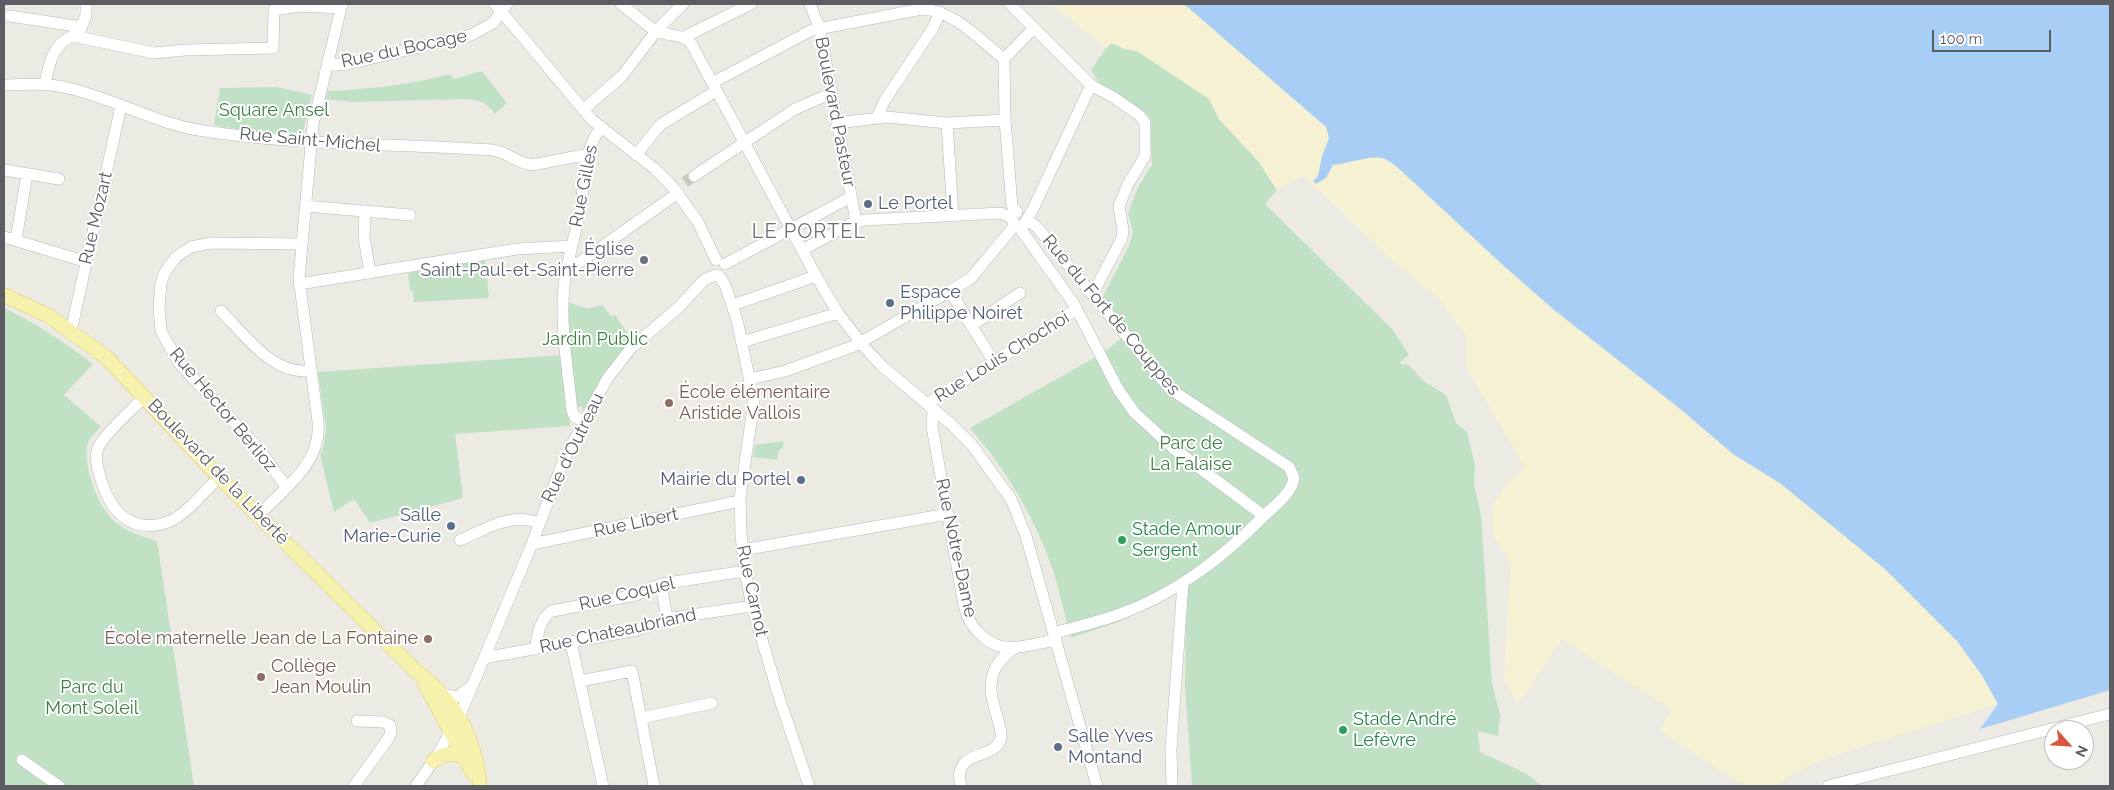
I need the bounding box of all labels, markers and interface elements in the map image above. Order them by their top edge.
scale bar [1934,20,2053,52]
street label: Rue du Bocage [339,25,469,73]
text: 100 m [1940,30,1982,48]
street label: Boulevard Pasteur [810,35,860,189]
park label: Square Ansel [219,100,329,122]
street label: Rue Saint-Michel [239,123,381,157]
street label: Rue Gilles [565,143,603,229]
street label: Rue Mozart [75,169,117,267]
place label: Le Portel [878,193,953,215]
marker: Le Portel [862,198,874,210]
district label: LE PORTEL [751,220,867,244]
street label: Rue du Fort de Couppes [1037,230,1185,400]
place label: Église Saint-Paul-et-Saint-Pierre [420,239,634,282]
marker: Église Saint-Paul-et-Saint-Pierre [638,254,650,266]
place label: Espace Philippe Noiret [900,282,1023,324]
marker: Espace Philippe Noiret [884,297,896,309]
street label: Rue Louis Chochoi [931,307,1073,407]
park label: Jardin Public [542,329,648,351]
street label: Rue Hector Berlioz [165,343,281,477]
place label: École élémentaire Aristide Vallois [679,382,830,424]
street label: Rue d'Outreau [537,390,609,506]
street label: Boulevard de la Liberté [143,395,293,549]
marker: École élémentaire Aristide Vallois [663,397,675,409]
park label: Parc de La Falaise [1150,433,1232,476]
place label: Mairie du Portel [660,469,791,491]
marker: Mairie du Portel [795,474,807,486]
street label: Rue Notre-Dame [931,476,981,620]
street label: Rue Libert [592,504,680,542]
place label: Salle Marie-Curie [343,505,441,548]
place label: Stade Amour Sergent [1132,519,1241,562]
marker: Salle Marie-Curie [445,520,457,532]
marker: Stade Amour Sergent [1116,534,1128,546]
street label: Rue Carnot [732,543,772,639]
street label: Rue Coquel [577,572,677,616]
street label: Rue Chateaubriand [538,604,698,658]
place label: École maternelle Jean de La Fontaine [105,628,418,650]
marker: École maternelle Jean de La Fontaine [422,633,434,645]
place label: Collège Jean Moulin [271,656,371,699]
marker: Collège Jean Moulin [255,671,267,683]
park label: Parc du Mont Soleil [45,677,139,720]
place label: Stade André Lefèvre [1353,709,1456,752]
north arrow [2044,720,2094,770]
marker: Stade André Lefèvre [1337,724,1349,736]
place label: Salle Yves Montand [1068,726,1153,769]
marker: Salle Yves Montand [1052,741,1064,753]
text: N [2072,743,2091,759]

